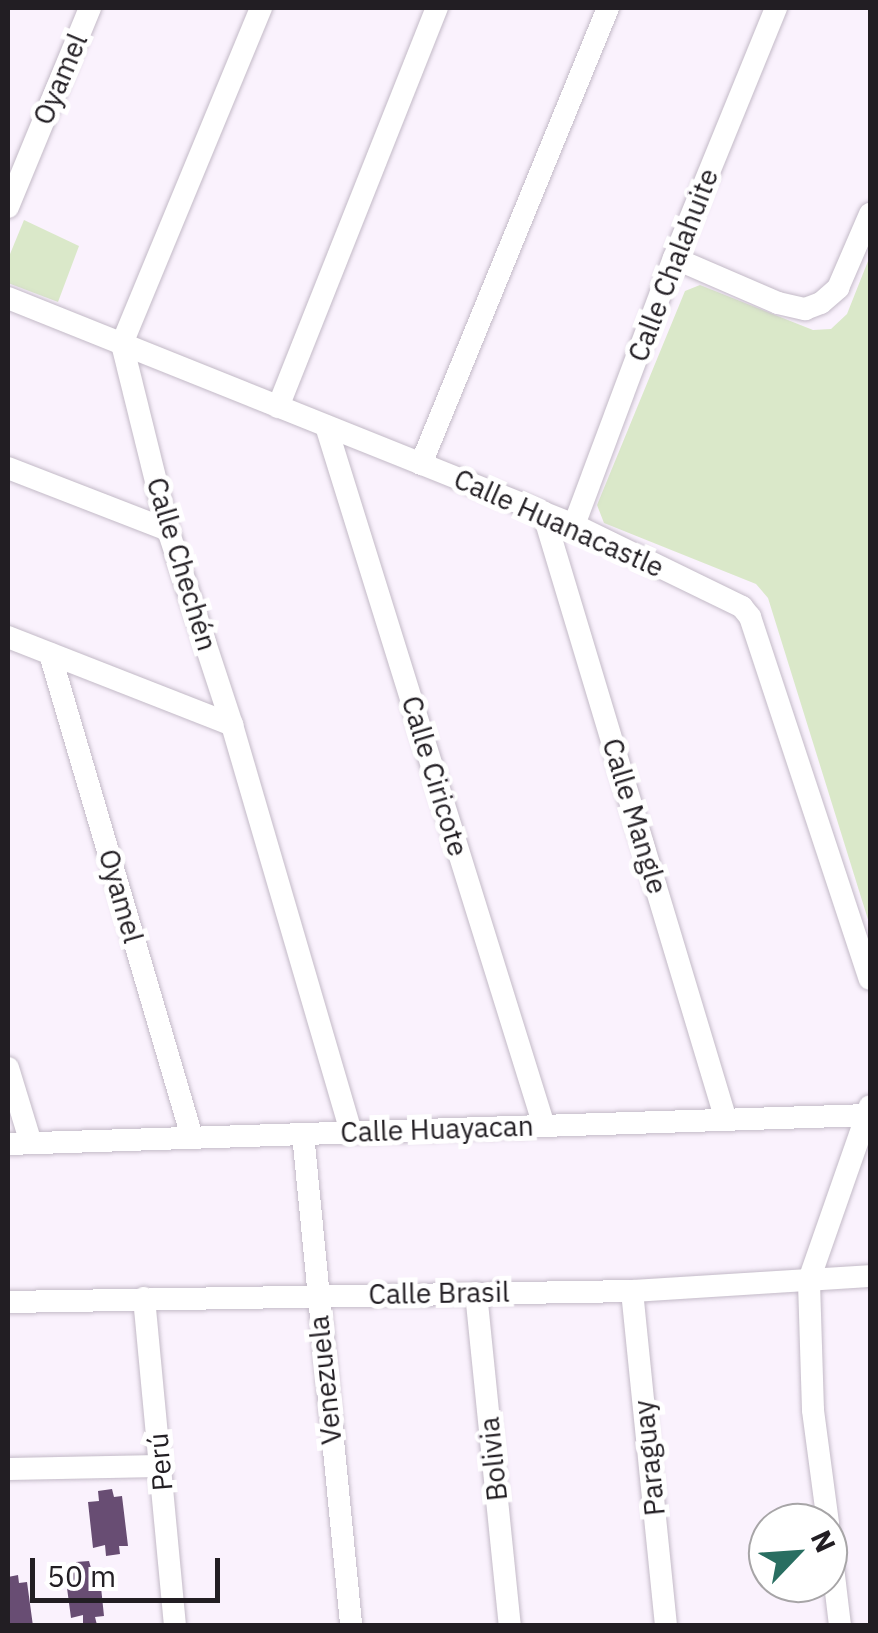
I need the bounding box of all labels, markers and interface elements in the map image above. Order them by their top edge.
street label: Oyamel [26,28,94,130]
street label: Calle Chalahuite [621,164,725,366]
street label: Calle Huanacastle [449,462,669,584]
street label: Calle Chechén [140,473,224,655]
street label: Calle Ciricote [395,692,475,860]
street label: Calle Mangle [595,734,675,898]
street label: Oyamel [92,845,150,947]
street label: Calle Huayacan [340,1109,534,1149]
street label: Calle Brasil [368,1275,510,1311]
street label: Venezuela [302,1314,348,1446]
street label: Paraguay [626,1399,672,1517]
street label: Bolivia [472,1415,514,1503]
street label: Perú [141,1432,179,1492]
north arrow [748,1503,848,1603]
text: N [803,1524,845,1558]
scale bar [35,1538,225,1600]
text: 50 m [47,1556,116,1595]

